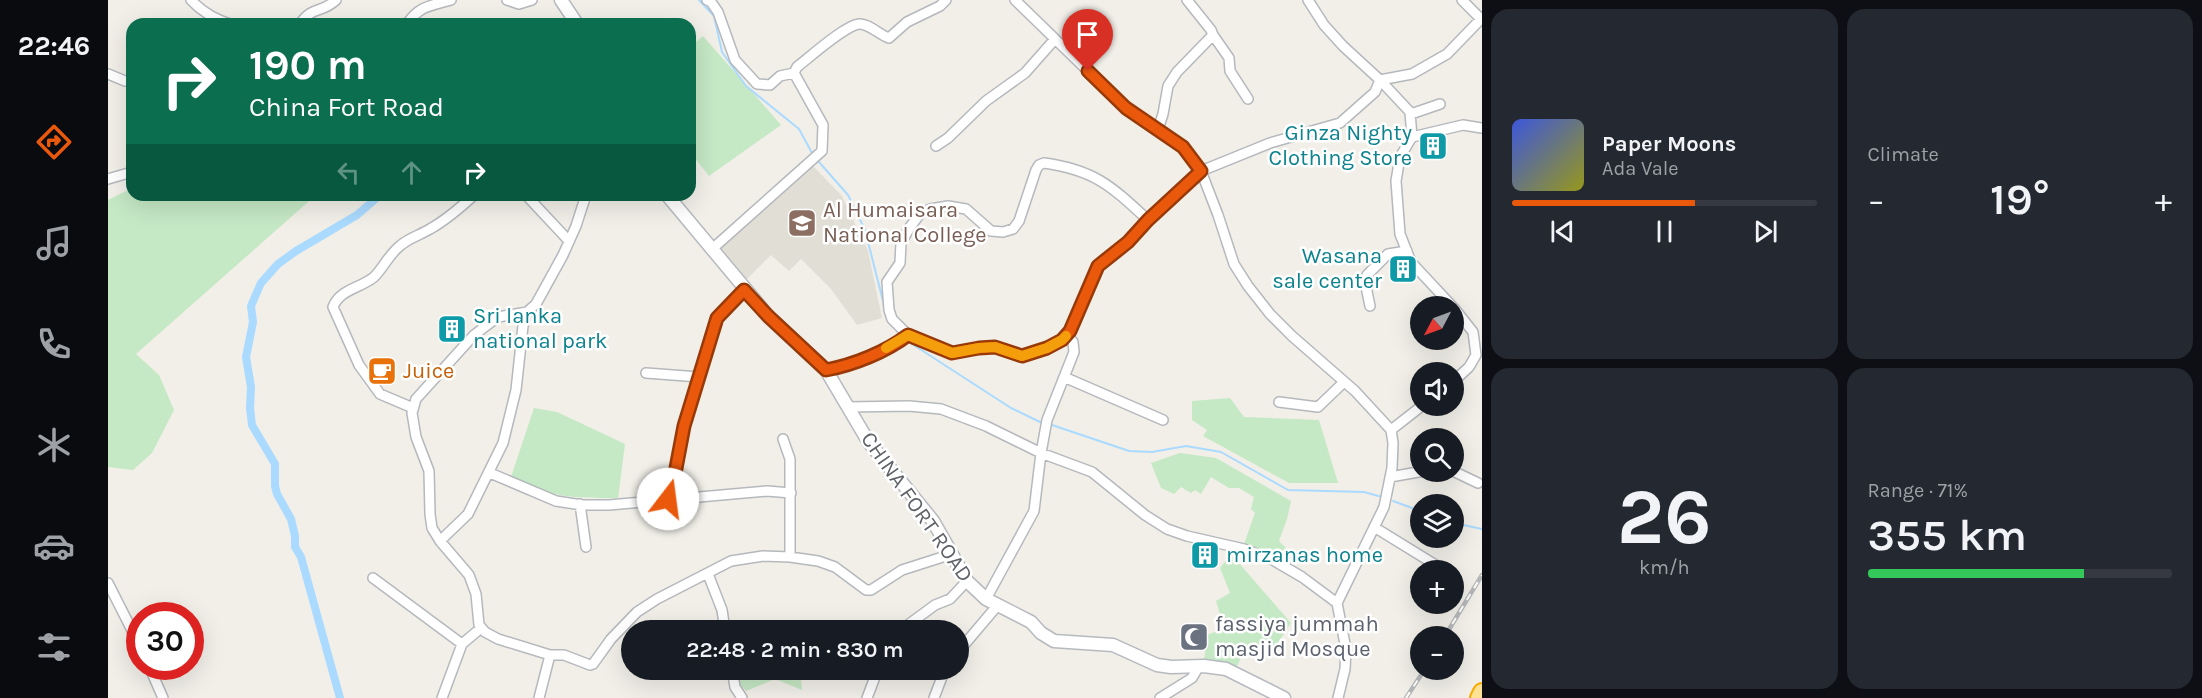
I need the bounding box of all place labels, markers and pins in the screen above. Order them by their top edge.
pin [1062,9,1113,71]
place label: Ginza Nighty Clothing Store [1268,120,1412,171]
building icon: Ginza Nighty Clothing Store [1417,130,1449,162]
place label: Al Humaisara National College [823,197,987,248]
school or university icon: Al Humaisara National College [786,207,818,239]
place label: Wasana sale center [1272,243,1382,294]
building icon: Wasana sale center [1387,253,1419,285]
place label: Sri lanka national park [473,303,607,354]
building icon: Sri lanka national park [436,313,468,345]
cafe icon: Juice [366,355,398,387]
place label: Juice [403,358,454,384]
building icon: mirzanas home [1189,539,1221,571]
place label: mirzanas home [1226,542,1383,568]
place label: fassiya jummah masjid Mosque [1215,611,1379,662]
mosque icon: fassiya jummah masjid Mosque [1178,621,1210,653]

